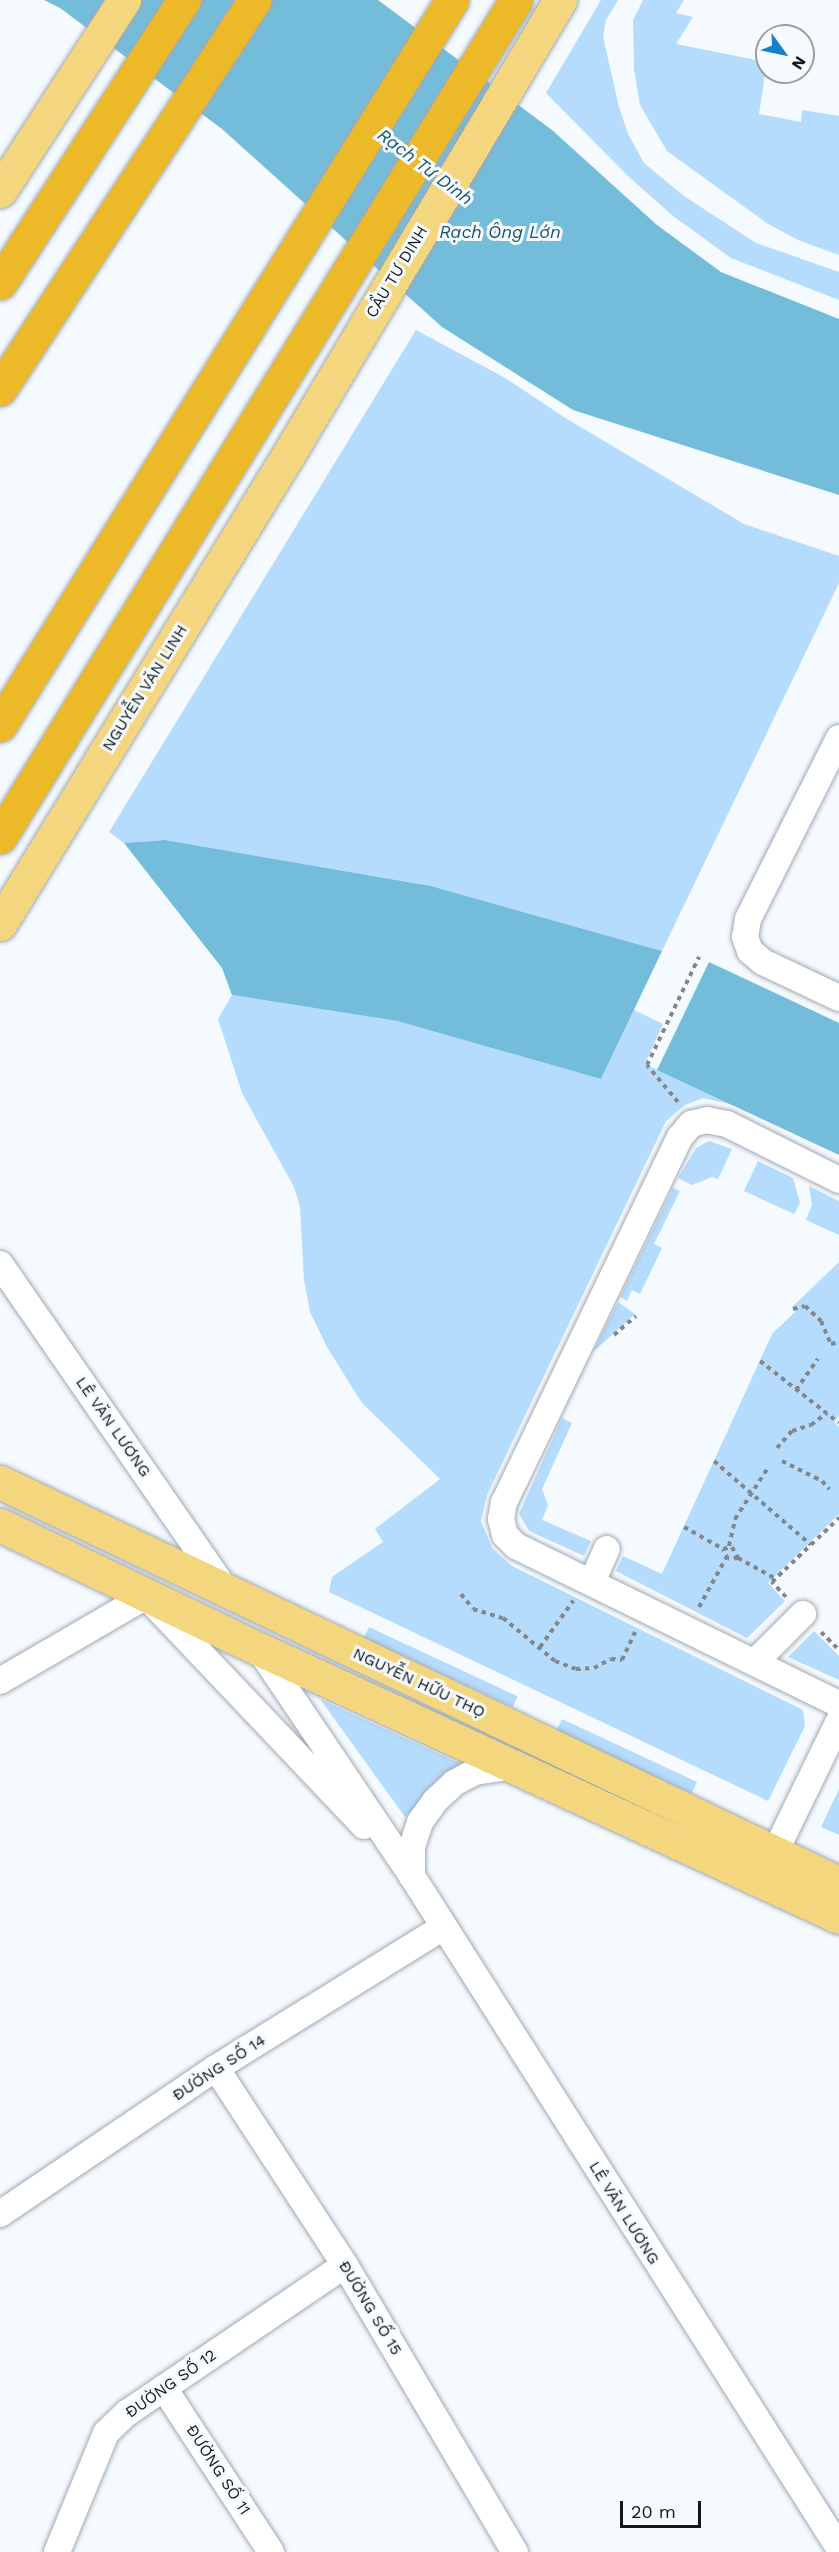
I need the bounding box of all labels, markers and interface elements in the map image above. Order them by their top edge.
north arrow [755,24,815,84]
text: N [788,53,810,73]
water label: Rạch Tư Dinh [373,124,477,210]
water label: Rạch Ông Lớn [439,221,561,243]
street label: CẦU TƯ DINH [362,222,432,322]
street label: NGUYỄN VĂN LINH [98,621,192,755]
street label: LÊ VĂN LƯƠNG [71,1373,155,1481]
street label: NGUYỄN HỮU THỌ [350,1644,488,1722]
street label: ĐƯỜNG SỐ 14 [169,2031,269,2105]
street label: LÊ VĂN LƯƠNG [585,2158,663,2268]
street label: ĐƯỜNG SỐ 15 [334,2257,406,2359]
street label: ĐƯỜNG SỐ 12 [122,2345,220,2423]
street label: ĐƯỜNG SỐ 11 [182,2421,254,2519]
scale bar [623,2489,704,2527]
text: 20 m [631,2501,676,2522]

